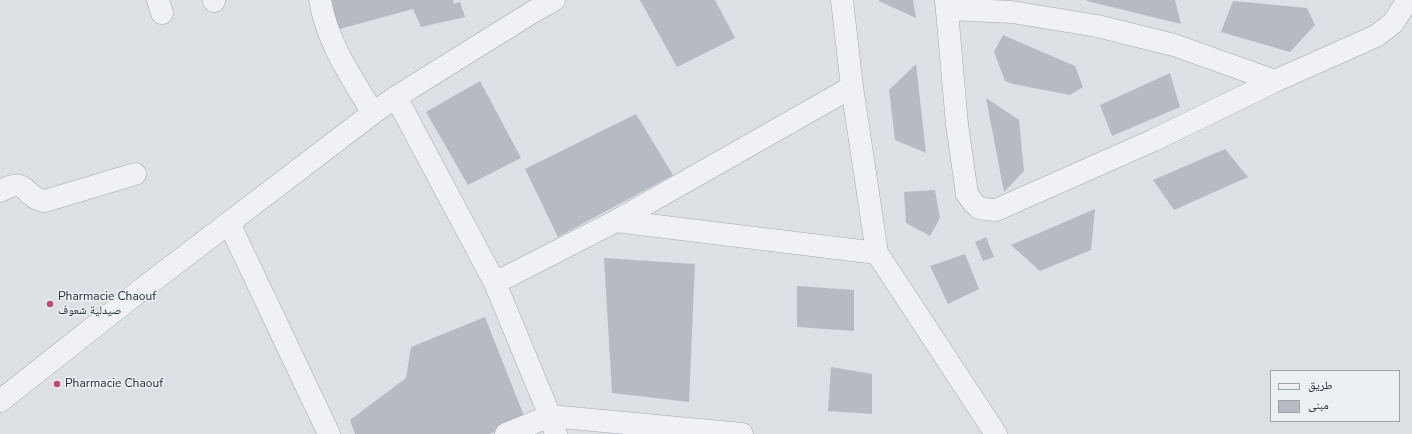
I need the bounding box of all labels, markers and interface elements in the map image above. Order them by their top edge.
place label: Pharmacie Chaouf صيدلية شعوف [58,290,156,318]
marker: Pharmacie Chaouf صيدلية شعوف [45,299,55,309]
legend [1270,370,1400,422]
place label: Pharmacie Chaouf [65,377,163,391]
text: طريق [1308,377,1333,393]
marker: Pharmacie Chaouf [52,379,62,389]
text: مبنى [1308,397,1329,413]

